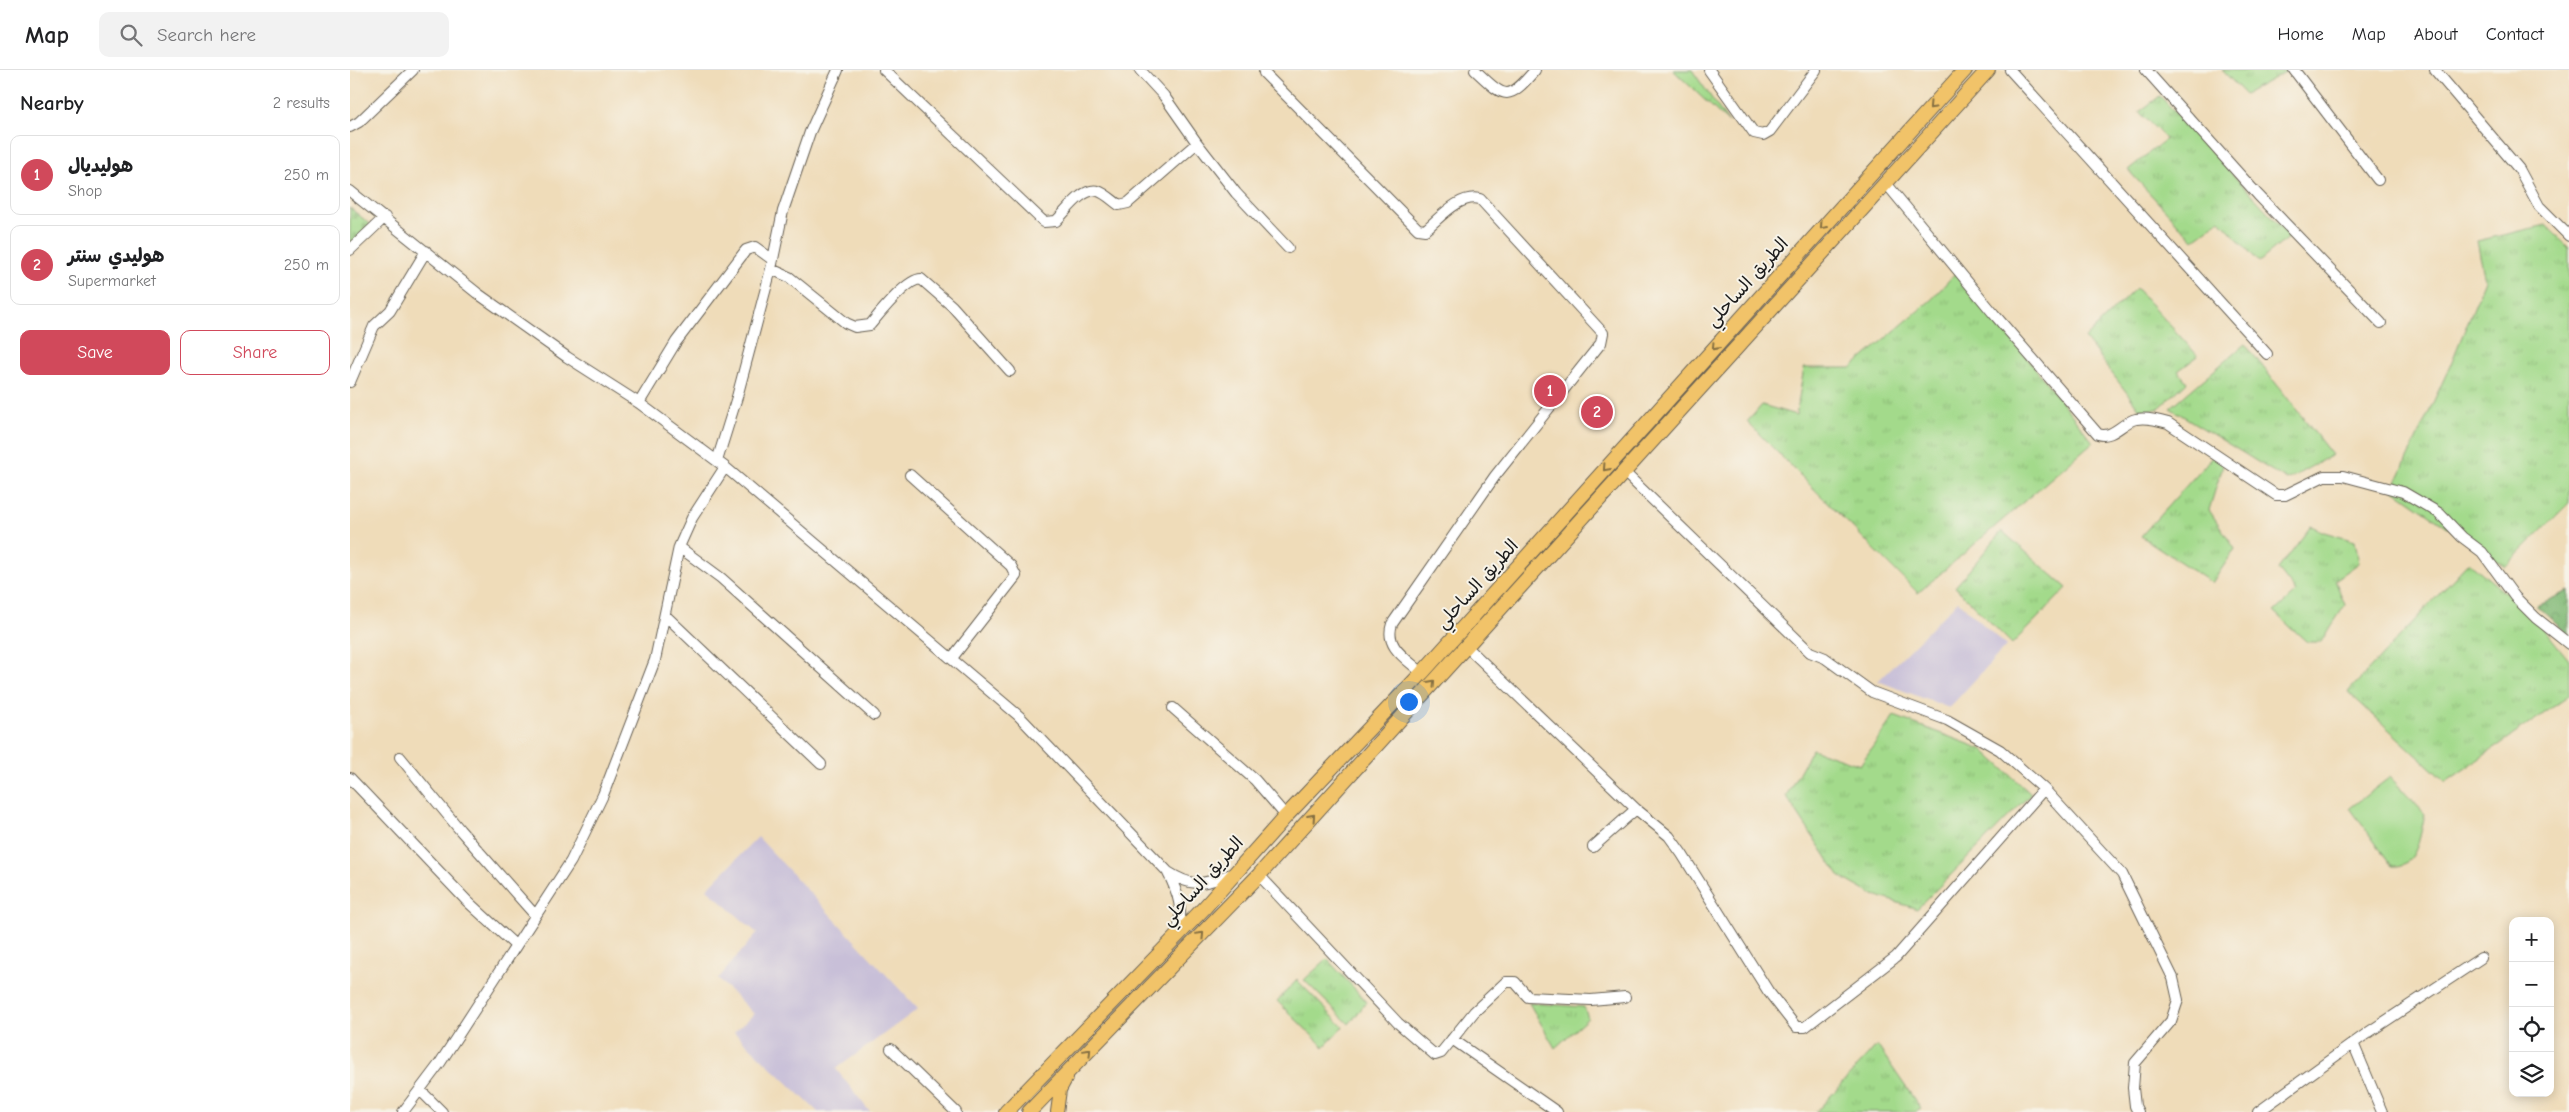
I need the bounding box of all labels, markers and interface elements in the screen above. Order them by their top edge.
search box [99,12,449,57]
text: Map [25,21,69,49]
icon: search [117,21,145,49]
text: Search here [157,24,256,46]
text: Home [2277,24,2324,45]
text: Map [2352,24,2386,45]
text: About [2414,24,2458,45]
text: Contact [2486,24,2544,45]
text: Nearby [20,91,84,115]
text: 2 results [273,94,330,112]
one-way arrow [1929,100,1938,109]
text: هوليديال [68,155,133,177]
text: 1 [34,166,40,184]
text: 250 m [284,166,329,184]
text: Shop [68,182,102,200]
one-way arrow [1819,221,1828,230]
street label: الطريق الساحلي [1702,233,1797,335]
text: هوليدي سنتر [68,245,164,267]
text: 2 [33,256,41,274]
text: 250 m [284,256,329,274]
text: Supermarket [68,272,156,290]
button: Save [20,330,170,375]
button: Share [180,330,330,375]
one-way arrow [1711,342,1720,351]
pin: 1 [1534,372,1566,410]
pin: 2 [1581,393,1613,431]
one-way arrow [1603,463,1612,472]
street label: الطريق الساحلي [1432,535,1527,637]
one-way arrow [1426,680,1435,689]
your location [1396,689,1422,715]
one-way arrow [1306,813,1315,822]
street label: الطريق الساحلي [1157,832,1252,934]
map controls [2509,917,2554,1097]
button: + [2509,917,2554,962]
one-way arrow [1195,932,1204,941]
button: − [2509,962,2554,1007]
button: locate [2509,1007,2554,1052]
one-way arrow [1082,1049,1091,1058]
button: layers [2509,1052,2554,1097]

